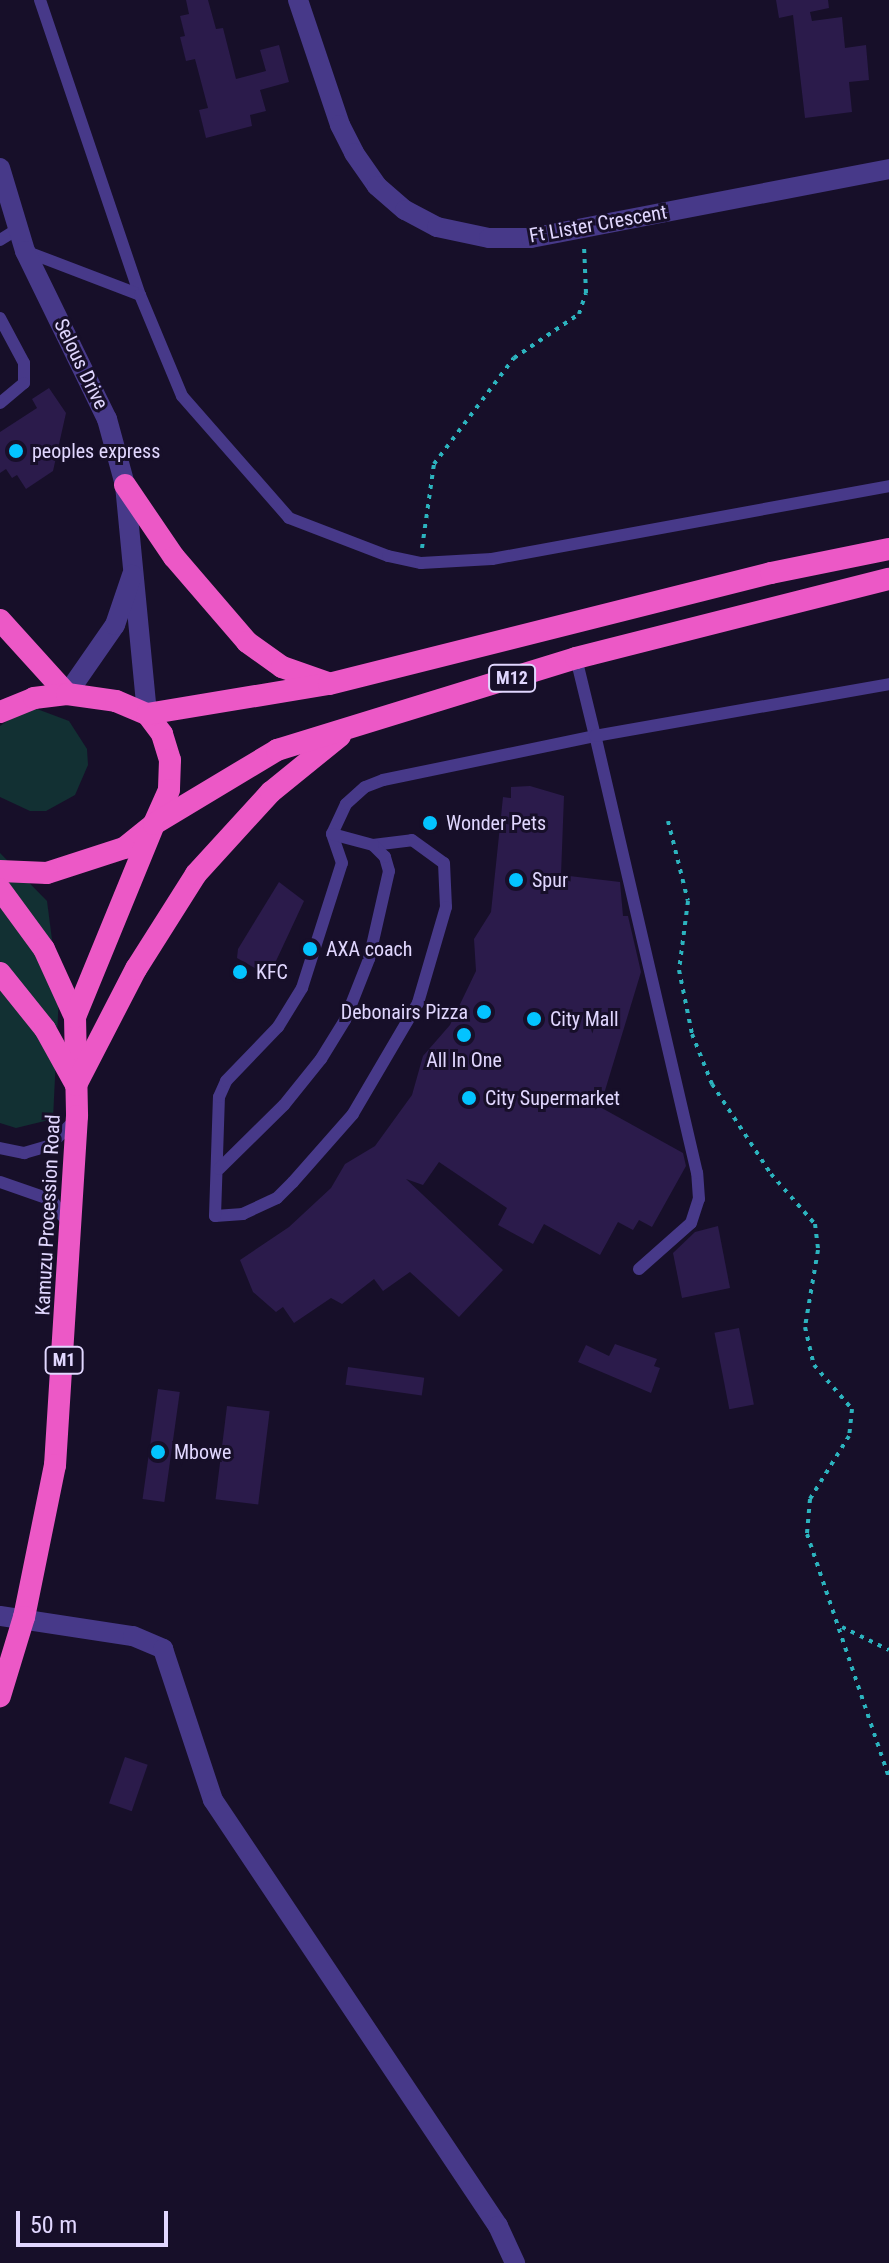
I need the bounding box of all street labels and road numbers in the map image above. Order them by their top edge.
street label: Ft Lister Crescent [527,200,669,248]
street label: Selous Drive [49,315,113,413]
road number: M12 [488,664,536,692]
street label: Kamuzu Procession Road [31,1114,65,1316]
road number: M1 [44,1346,84,1374]

